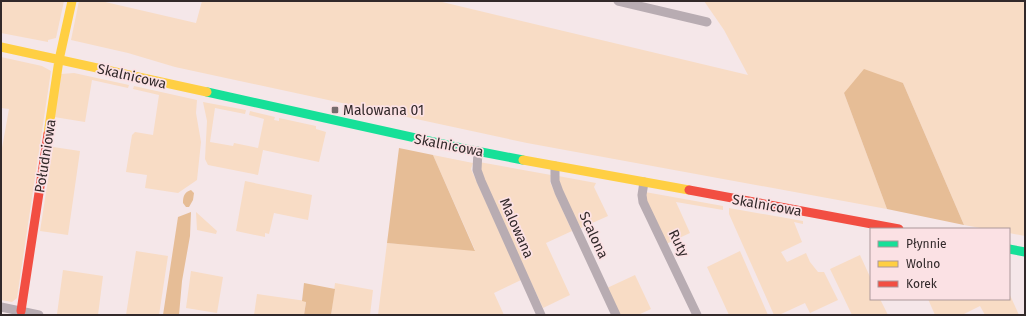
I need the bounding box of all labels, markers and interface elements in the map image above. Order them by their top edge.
street label: Skalnicowa [96,60,168,93]
place label: Malowana 01 [343,102,424,119]
marker: Malowana 01 [330,105,340,115]
street label: Południowa [31,118,60,194]
street label: Skalnicowa [413,130,485,161]
street label: Skalnicowa [731,191,803,220]
street label: Malowana [496,196,537,261]
street label: Scalona [575,209,612,261]
street label: Ruty [665,227,692,260]
legend [870,228,1010,300]
text: Płynnie [906,237,947,251]
text: Wolno [906,257,940,271]
text: Korek [906,277,938,291]

